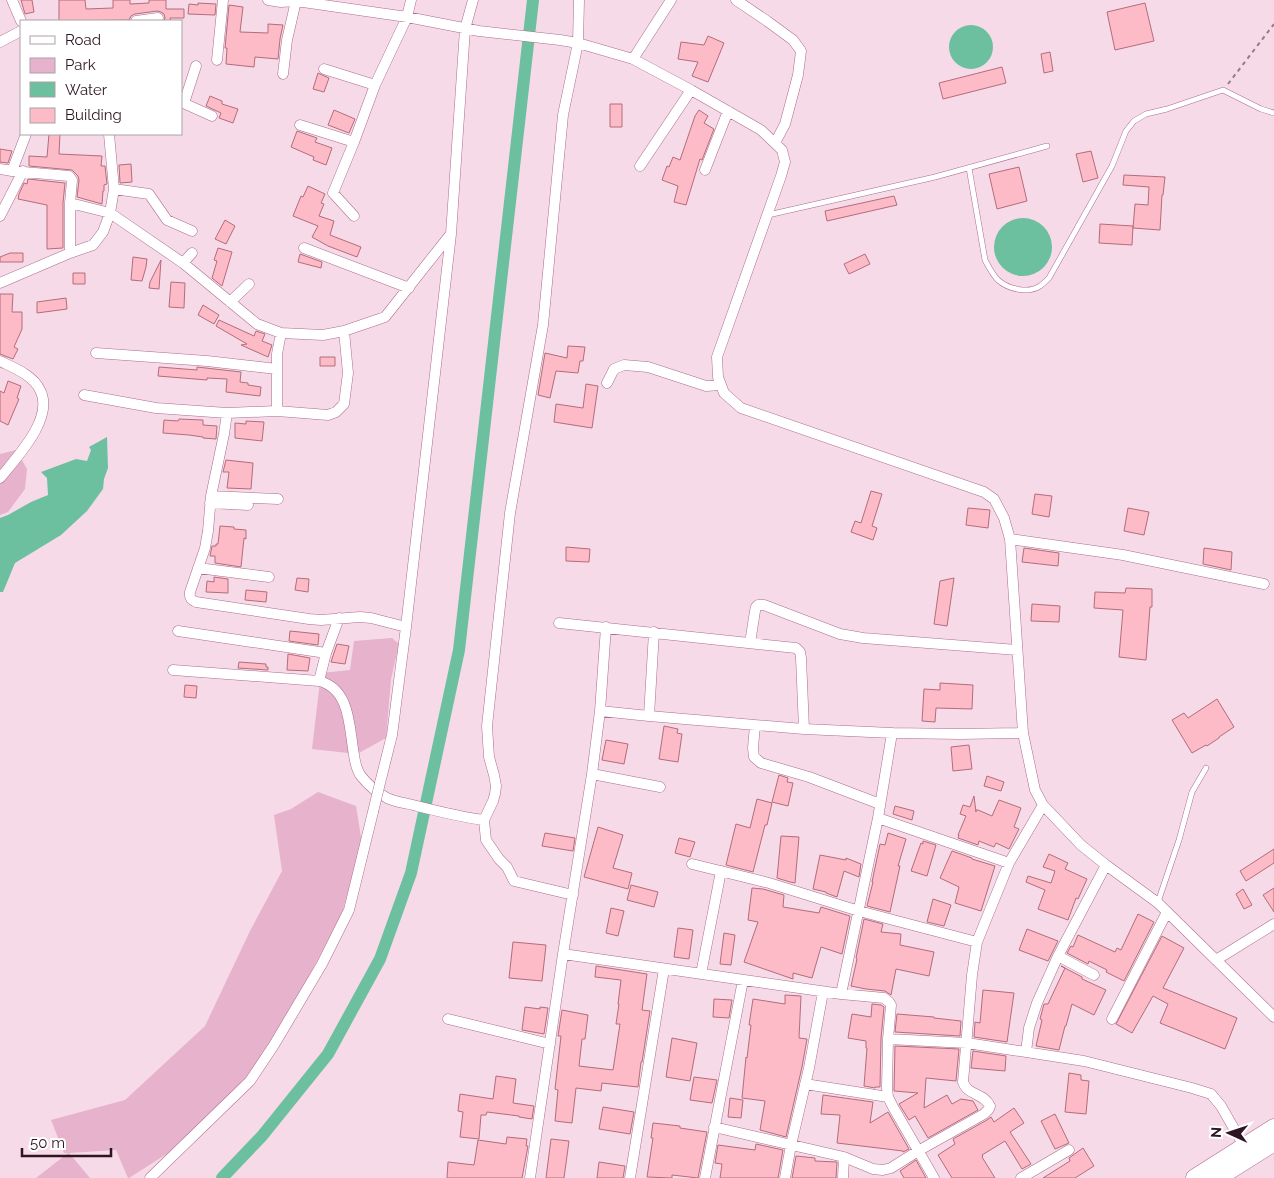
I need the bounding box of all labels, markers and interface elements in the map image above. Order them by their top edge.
legend [20,20,182,135]
text: Road [65,31,101,49]
text: Park [65,56,96,74]
text: Water [65,81,108,99]
text: Building [65,106,122,124]
north arrow [1204,1108,1254,1158]
scale bar [22,1126,111,1158]
text: N [1208,1127,1224,1138]
text: 50 m [30,1134,65,1152]

